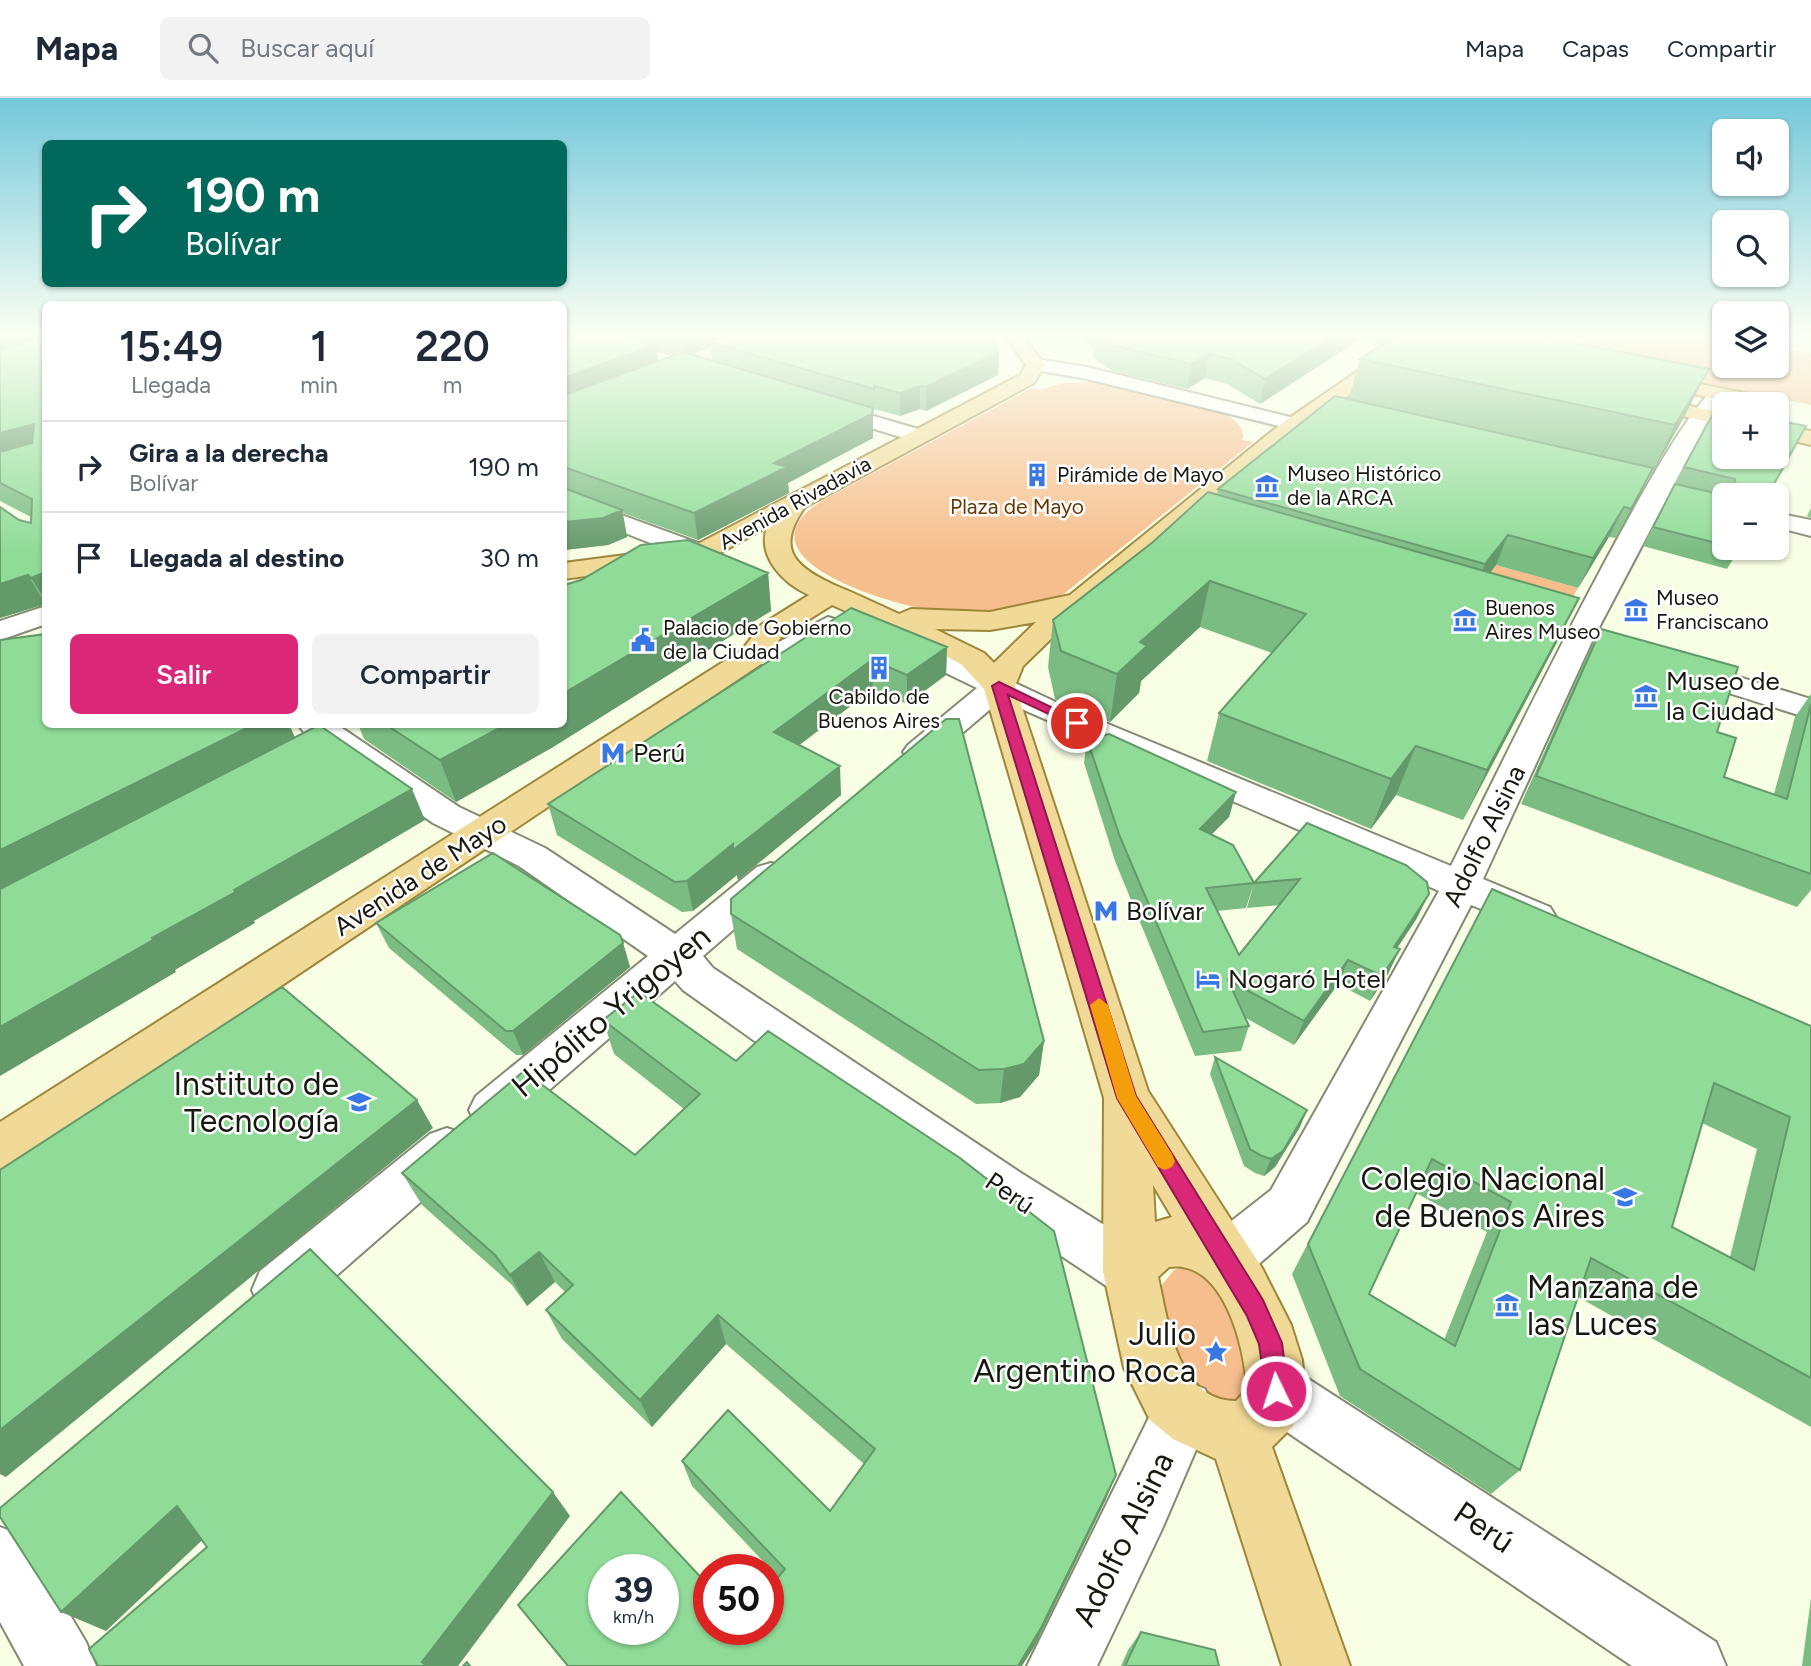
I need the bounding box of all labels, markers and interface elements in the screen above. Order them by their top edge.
search box [160,17,650,80]
text: Mapa [35,29,118,68]
icon: search [184,29,222,67]
text: Buscar aquí [240,32,374,64]
text: Mapa [1465,34,1524,63]
text: Capas [1562,34,1629,63]
text: Compartir [1667,34,1776,63]
map controls [1712,119,1789,560]
button: sound [1712,119,1789,196]
text: 190 m [185,165,320,224]
icon: right [70,168,161,259]
button: search [1712,210,1789,287]
text: Bolívar [185,225,281,263]
button: layers [1712,301,1789,378]
text: 15:49 [119,321,223,372]
text: 1 [310,321,328,372]
text: 220 [415,321,490,372]
text: Llegada [131,371,211,399]
text: min [300,371,338,399]
text: m [443,371,462,399]
button: + [1712,392,1789,469]
text: Gira a la derecha [129,437,329,469]
icon: right [70,448,108,486]
text: 190 m [468,451,539,483]
street label: Avenida Rivadavia [714,451,875,555]
building icon: Pirámide de Mayo [1023,461,1051,489]
place label: Museo Histórico de la ARCA [1287,461,1441,510]
place label: Pirámide de Mayo [1057,462,1224,487]
text: Bolívar [129,469,198,497]
museum icon: Museo Histórico de la ARCA [1253,472,1281,500]
button: − [1712,483,1789,560]
park label: Plaza de Mayo [950,494,1084,519]
icon: arrive [70,539,108,577]
text: Llegada al destino [129,542,344,574]
text: 30 m [480,542,539,574]
place label: Museo Franciscano [1656,585,1769,634]
place label: Buenos Aires Museo [1485,595,1601,644]
museum icon: Museo Franciscano [1622,596,1650,624]
museum icon: Buenos Aires Museo [1451,606,1479,634]
place label: Palacio de Gobierno de la Ciudad [663,615,851,664]
public building icon: Palacio de Gobierno de la Ciudad [629,626,657,654]
button: Salir [70,634,298,714]
button: Compartir [312,634,539,714]
building icon: Cabildo de Buenos Aires [865,654,893,682]
place label: Museo de la Ciudad [1666,665,1780,727]
museum icon: Museo de la Ciudad [1632,682,1660,710]
place label: Cabildo de Buenos Aires [818,684,940,733]
pin [1047,693,1107,753]
icon: arrive [1058,704,1096,742]
place label: Perú [633,737,685,769]
metro station icon: Perú [599,739,627,767]
street label: Adolfo Alsina [1436,760,1532,912]
street label: Avenida de Mayo [328,807,512,943]
place label: Bolívar [1126,895,1204,927]
metro station icon: Bolívar [1092,897,1120,925]
street label: Hipólito Yrigoyen [504,917,718,1105]
place label: Nogaró Hotel [1228,963,1386,995]
hotel icon: Nogaró Hotel [1194,965,1222,993]
place label: Instituto de Tecnología [173,1065,339,1140]
school or university icon: Instituto de Tecnología [345,1088,373,1116]
place label: Colegio Nacional de Buenos Aires [1361,1160,1605,1235]
street label: Perú [979,1165,1041,1221]
school or university icon: Colegio Nacional de Buenos Aires [1611,1183,1639,1211]
place label: Manzana de las Luces [1527,1268,1699,1343]
museum icon: Manzana de las Luces [1493,1291,1521,1319]
place label: Julio Argentino Roca [973,1315,1196,1390]
place icon: Julio Argentino Roca [1202,1338,1230,1366]
position arrow [1239,1354,1313,1428]
street label: Adolfo Alsina [1064,1446,1182,1632]
street label: Perú [1447,1493,1521,1561]
speed limit sign: 50 [693,1554,784,1645]
text: 39 [614,1569,653,1611]
text: km/h [613,1606,654,1628]

